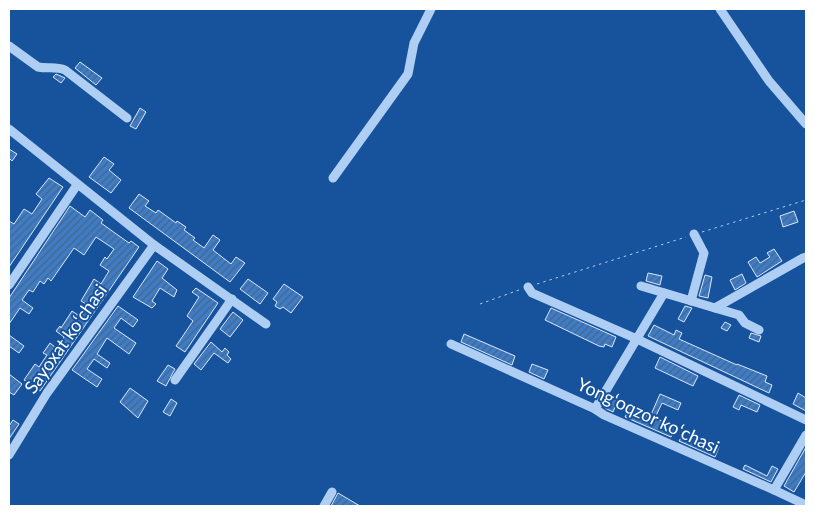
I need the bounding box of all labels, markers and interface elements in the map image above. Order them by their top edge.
street label: Sayoxat koʻchasi [19,280,111,397]
street label: Yongʻoqzor koʻchasi [574,373,723,458]

